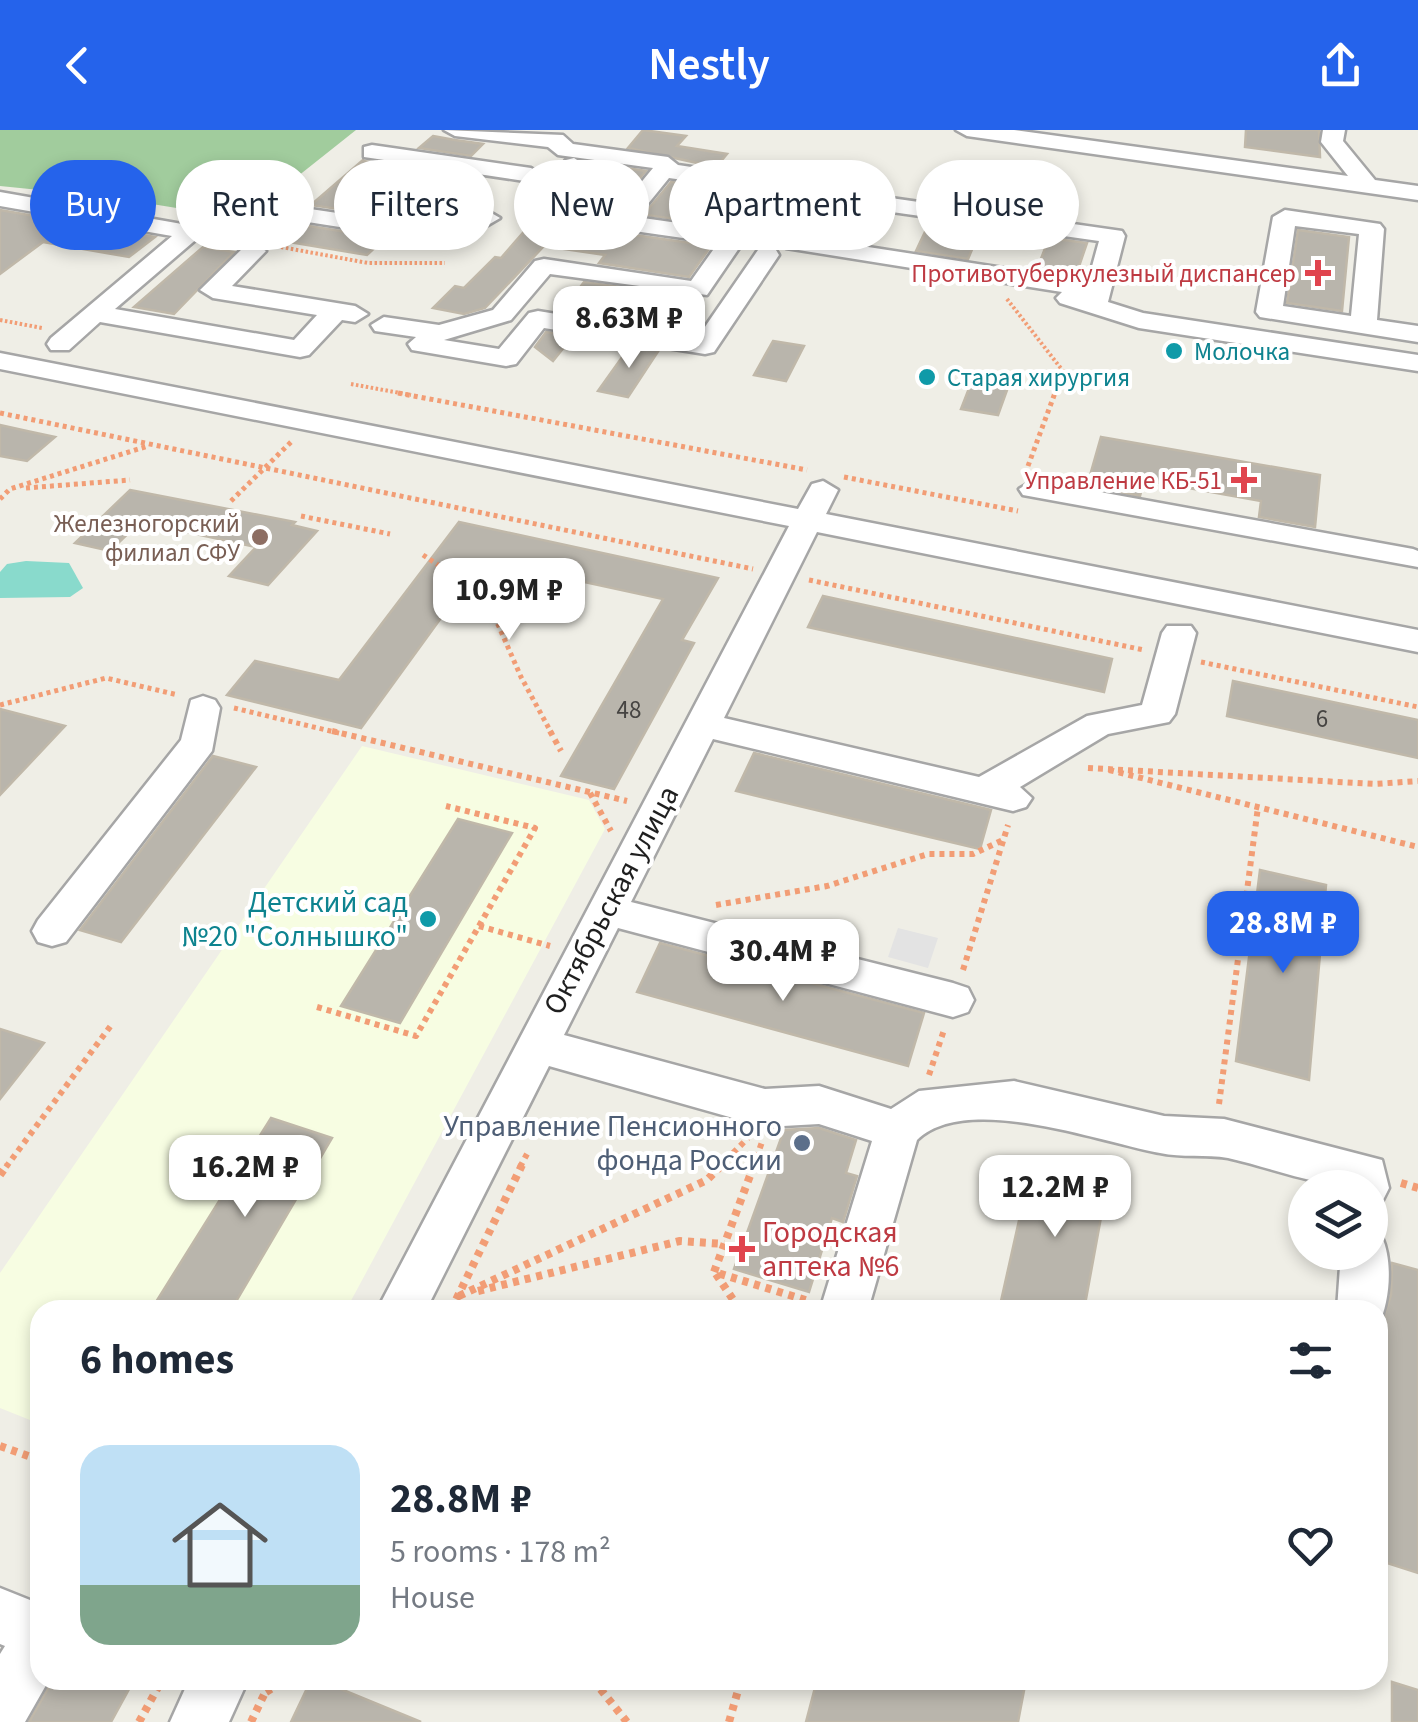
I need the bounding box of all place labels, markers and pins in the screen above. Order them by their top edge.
place label: Противотуберкулезный диспансер [911,256,1296,292]
marker: Противотуберкулезный диспансер [1305,260,1331,286]
pin: 8.63M ₽ [537,286,721,371]
place label: Молочка [1194,334,1290,370]
marker: Молочка [1163,340,1185,362]
place label: Старая хирургия [947,360,1130,396]
marker: Старая хирургия [916,366,938,388]
place label: Управление КБ-51 [1024,463,1222,499]
marker: Управление КБ-51 [1231,467,1257,493]
place label: Железногорский филиал СФУ [54,506,240,571]
marker: Железногорский филиал СФУ [249,526,271,548]
pin: 10.9M ₽ [417,558,601,643]
place label: Детский сад №20 "Солнышко" [181,881,408,958]
pin: 28.8M ₽ [1191,891,1375,976]
marker: Детский сад №20 "Солнышко" [417,908,439,930]
pin: 30.4M ₽ [691,919,875,1004]
place label: Управление Пенсионного фонда России [444,1105,782,1182]
marker: Управление Пенсионного фонда России [791,1132,813,1154]
pin: 16.2M ₽ [153,1135,337,1220]
pin: 12.2M ₽ [963,1155,1147,1240]
place label: Городская аптека №6 [762,1211,899,1288]
marker: Городская аптека №6 [731,1238,753,1260]

